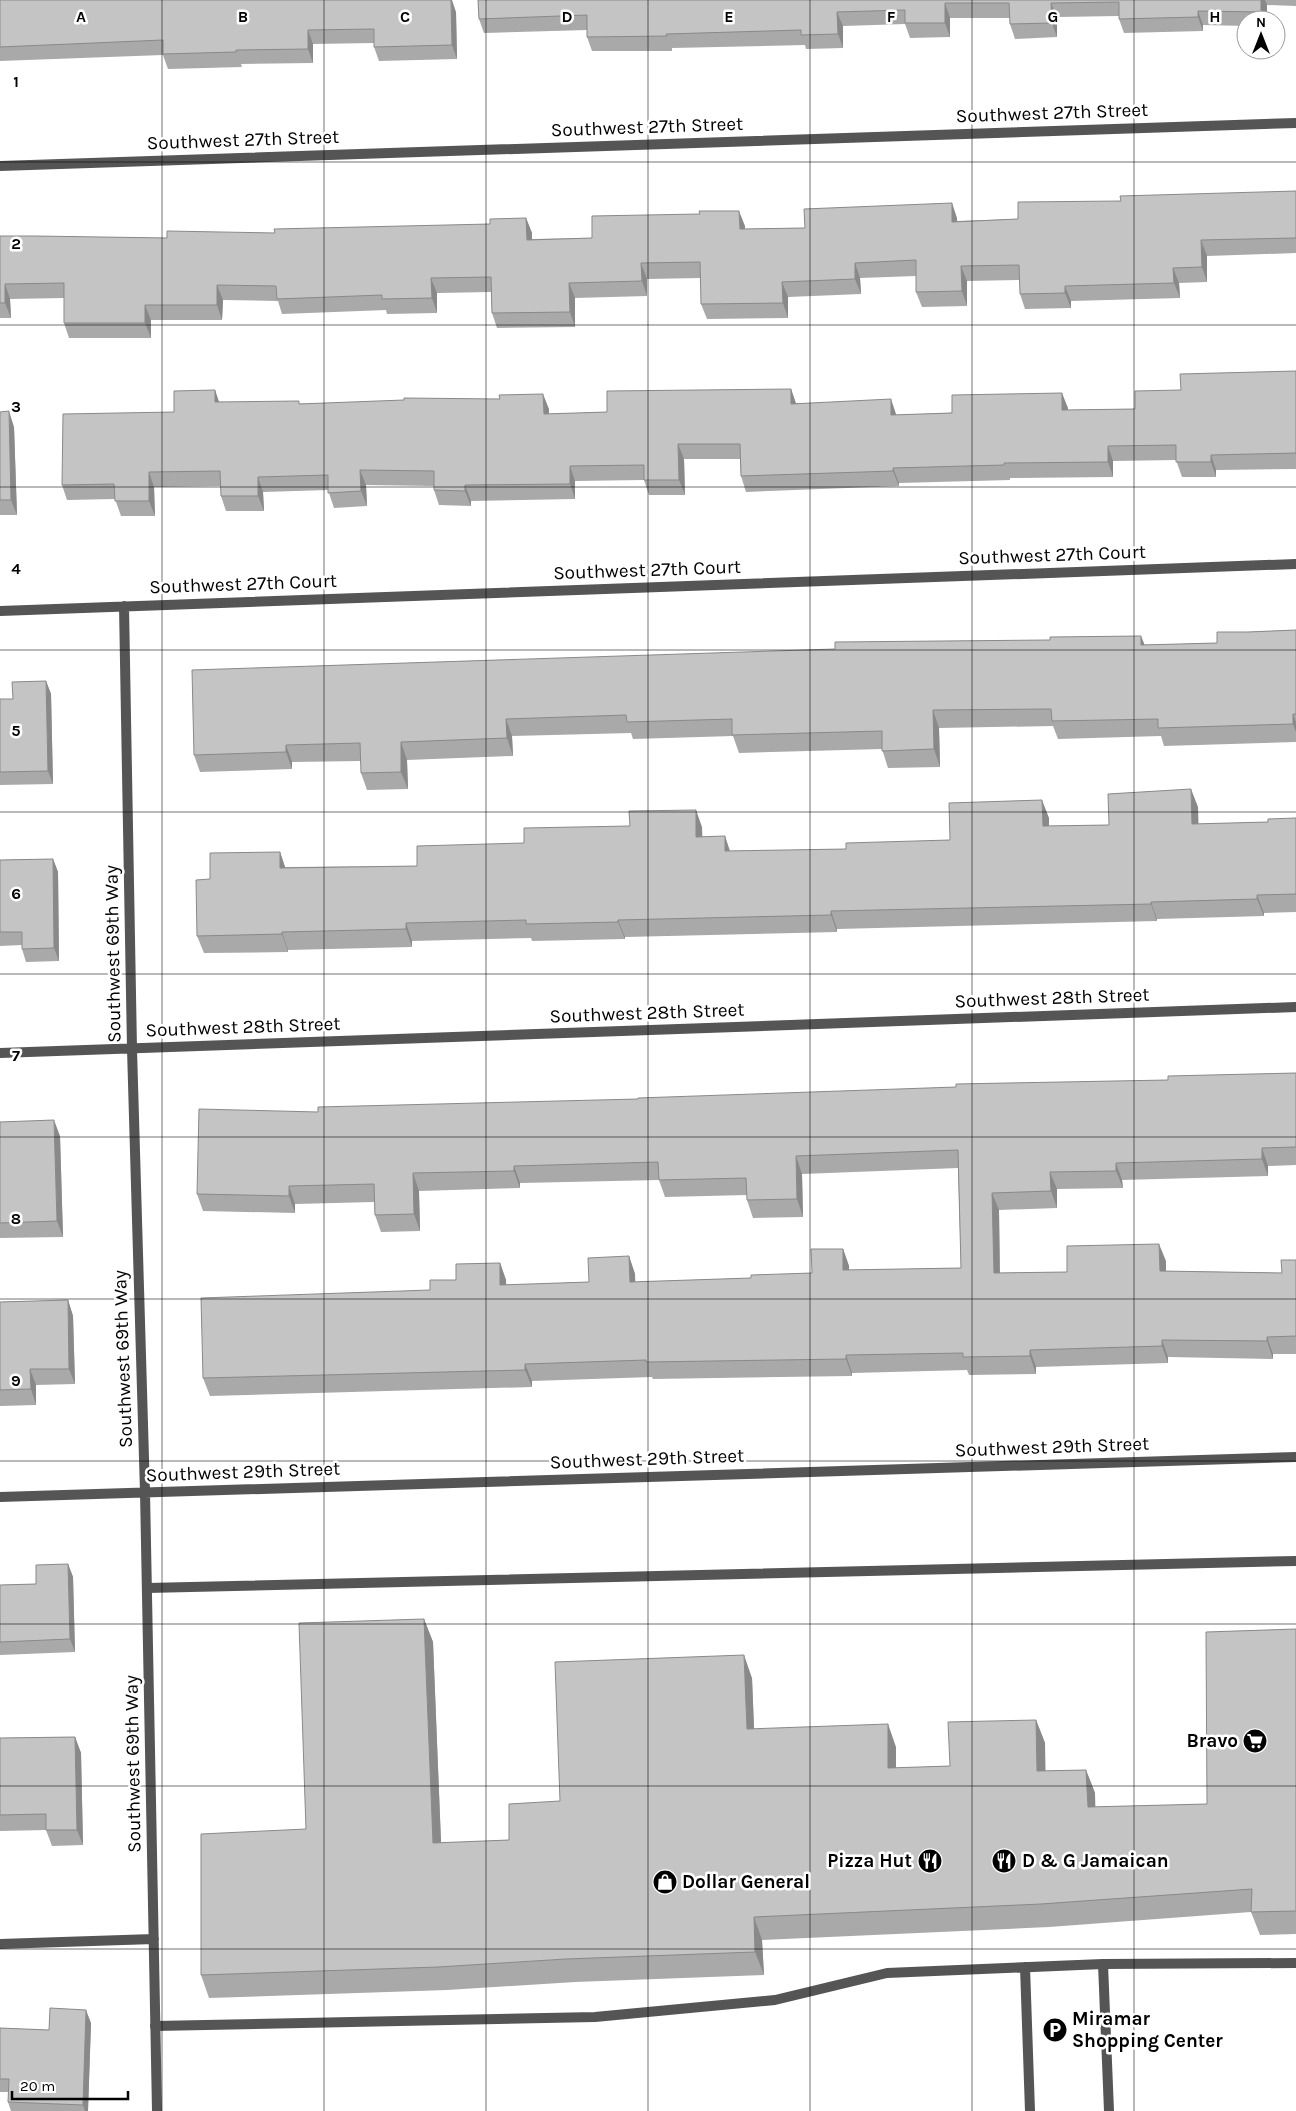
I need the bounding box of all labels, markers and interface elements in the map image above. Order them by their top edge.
text: A [76,7,86,26]
text: B [238,7,248,26]
text: C [400,7,410,26]
text: D [562,7,573,26]
text: E [724,7,734,26]
text: F [887,7,896,26]
text: G [1048,7,1058,26]
text: H [1209,7,1221,26]
north arrow [1236,10,1286,60]
text: N [1256,14,1266,31]
text: 1 [13,72,19,91]
street label: Southwest 27th Street [955,99,1149,127]
street label: Southwest 27th Street [550,113,744,141]
street label: Southwest 27th Street [146,126,340,154]
text: 2 [11,234,21,253]
text: 3 [11,397,21,416]
street label: Southwest 27th Court [958,541,1146,569]
street label: Southwest 27th Court [553,556,741,584]
text: 4 [11,559,21,578]
street label: Southwest 27th Court [149,570,337,598]
text: 5 [11,721,21,740]
street label: Southwest 69th Way [100,865,126,1043]
text: 6 [11,884,21,903]
street label: Southwest 28th Street [954,984,1150,1012]
street label: Southwest 28th Street [549,999,745,1027]
street label: Southwest 28th Street [145,1013,341,1041]
text: 7 [12,1046,20,1065]
text: 8 [11,1209,21,1228]
street label: Southwest 69th Way [109,1270,137,1448]
text: 9 [11,1371,21,1390]
street label: Southwest 29th Street [954,1433,1150,1461]
street label: Southwest 29th Street [549,1445,745,1473]
street label: Southwest 29th Street [145,1458,341,1486]
street label: Southwest 69th Way [120,1675,146,1853]
supermarket icon: Bravo [1242,1728,1268,1754]
place label: Bravo [1187,1730,1238,1752]
restaurant icon: Pizza Hut [917,1848,943,1874]
restaurant icon: D & G Jamaican [991,1848,1017,1874]
place label: Pizza Hut [827,1850,912,1872]
place label: D & G Jamaican [1022,1850,1169,1872]
shop icon: Dollar General [652,1869,678,1895]
place label: Dollar General [682,1871,810,1893]
place label: Miramar Shopping Center [1072,2008,1223,2052]
parking icon: Miramar Shopping Center [1042,2017,1068,2043]
scale bar [12,2068,129,2100]
text: 20 m [20,2077,55,2095]

